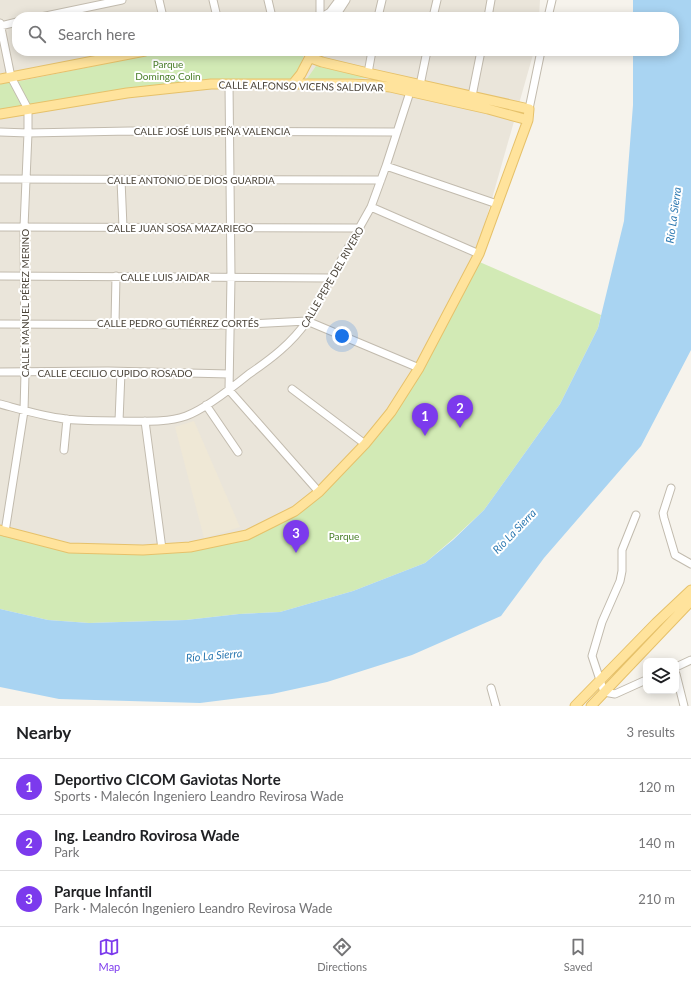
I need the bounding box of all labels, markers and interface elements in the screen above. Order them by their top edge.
search box [12,12,679,56]
icon: search [26,23,48,45]
text: Search here [58,25,135,43]
park label: Parque Domingo Colin [135,58,201,82]
street label: CALLE ALFONSO VICENS SALDIVAR [218,79,384,93]
street label: CALLE JOSÉ LUIS PEÑA VALENCIA [134,125,291,137]
street label: CALLE ANTONIO DE DIOS GUARDIA [107,174,275,186]
water label: Río La Sierra [663,186,683,244]
street label: CALLE JUAN SOSA MAZARIEGO [107,222,253,234]
street label: CALLE PEPE DEL RIVERO [298,224,366,330]
street label: CALLE MANUEL PÉREZ MERINO [19,229,31,377]
street label: CALLE LUIS JAIDAR [121,271,210,283]
street label: CALLE PEDRO GUTIÉRREZ CORTÉS [97,317,259,329]
your location [332,326,352,346]
street label: CALLE CECILIO CUPIDO ROSADO [37,367,193,379]
pin: 2 [447,395,473,428]
pin: 1 [412,403,438,436]
water label: Río La Sierra [490,506,539,556]
pin: 3 [283,520,309,553]
park label: Parque [329,530,359,542]
water label: Río La Sierra [185,646,243,664]
map controls [643,658,679,694]
button: layers [643,658,679,694]
text: Nearby [16,722,71,743]
text: 3 results [627,724,675,740]
text: Deportivo CICOM Gaviotas Norte [54,770,281,788]
text: 1 [25,779,33,795]
text: 120 m [638,779,675,795]
text: Sports · Malecón Ingeniero Leandro Revirosa Wade [54,788,344,804]
text: Ing. Leandro Rovirosa Wade [54,826,240,844]
text: 2 [25,835,33,851]
text: 140 m [638,835,675,851]
text: Park [54,844,79,860]
text: Parque Infantil [54,882,152,900]
text: 3 [25,891,33,907]
text: 210 m [638,891,675,907]
text: Park · Malecón Ingeniero Leandro Revirosa Wade [54,900,332,916]
tab: Map [98,936,120,973]
tab: Directions [317,936,367,973]
tab: Saved [564,936,593,973]

